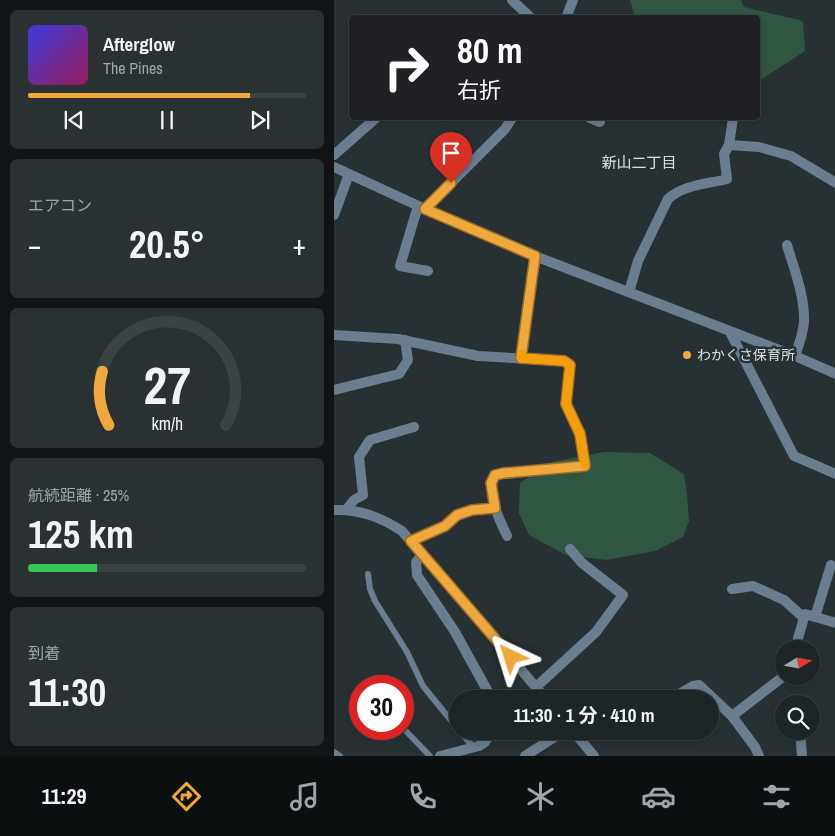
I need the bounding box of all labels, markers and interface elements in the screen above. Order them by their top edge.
text: 80 m [457,27,522,74]
text: Afterglow [103,31,175,57]
icon: right [374,35,439,100]
text: The Pines [103,57,163,79]
text: 右折 [457,75,501,105]
icon: previous [60,106,88,134]
icon: pause [153,106,181,134]
icon: next [246,106,274,134]
pin [430,132,472,183]
icon: arrive [437,139,465,167]
district label: 新山二丁目 [601,152,677,173]
text: エアコン [28,194,92,216]
text: 20.5° [129,219,205,270]
text: − [28,226,41,264]
text: + [293,226,306,264]
place label: わかくさ保育所 [697,346,795,364]
marker: わかくさ保育所 [681,349,693,361]
text: 27 [143,350,191,420]
text: km/h [151,412,183,436]
text: 航続距離 · 25% [28,484,129,506]
text: 125 km [28,509,134,560]
position arrow [484,630,536,682]
north arrow [775,640,820,685]
map controls [775,640,820,740]
text: 到着 [28,642,60,664]
text: 11:30 [28,667,106,718]
speed limit sign: 30 [349,675,414,740]
button: search [775,695,820,740]
text: 11:30 · 1 分 · 410 m [513,702,655,728]
icon: directions [169,779,204,814]
icon: music [287,779,322,814]
icon: phone [405,779,440,814]
icon: climate [523,779,558,814]
icon: car [641,779,676,814]
icon: filters [759,779,794,814]
text: 11:29 [41,781,87,811]

